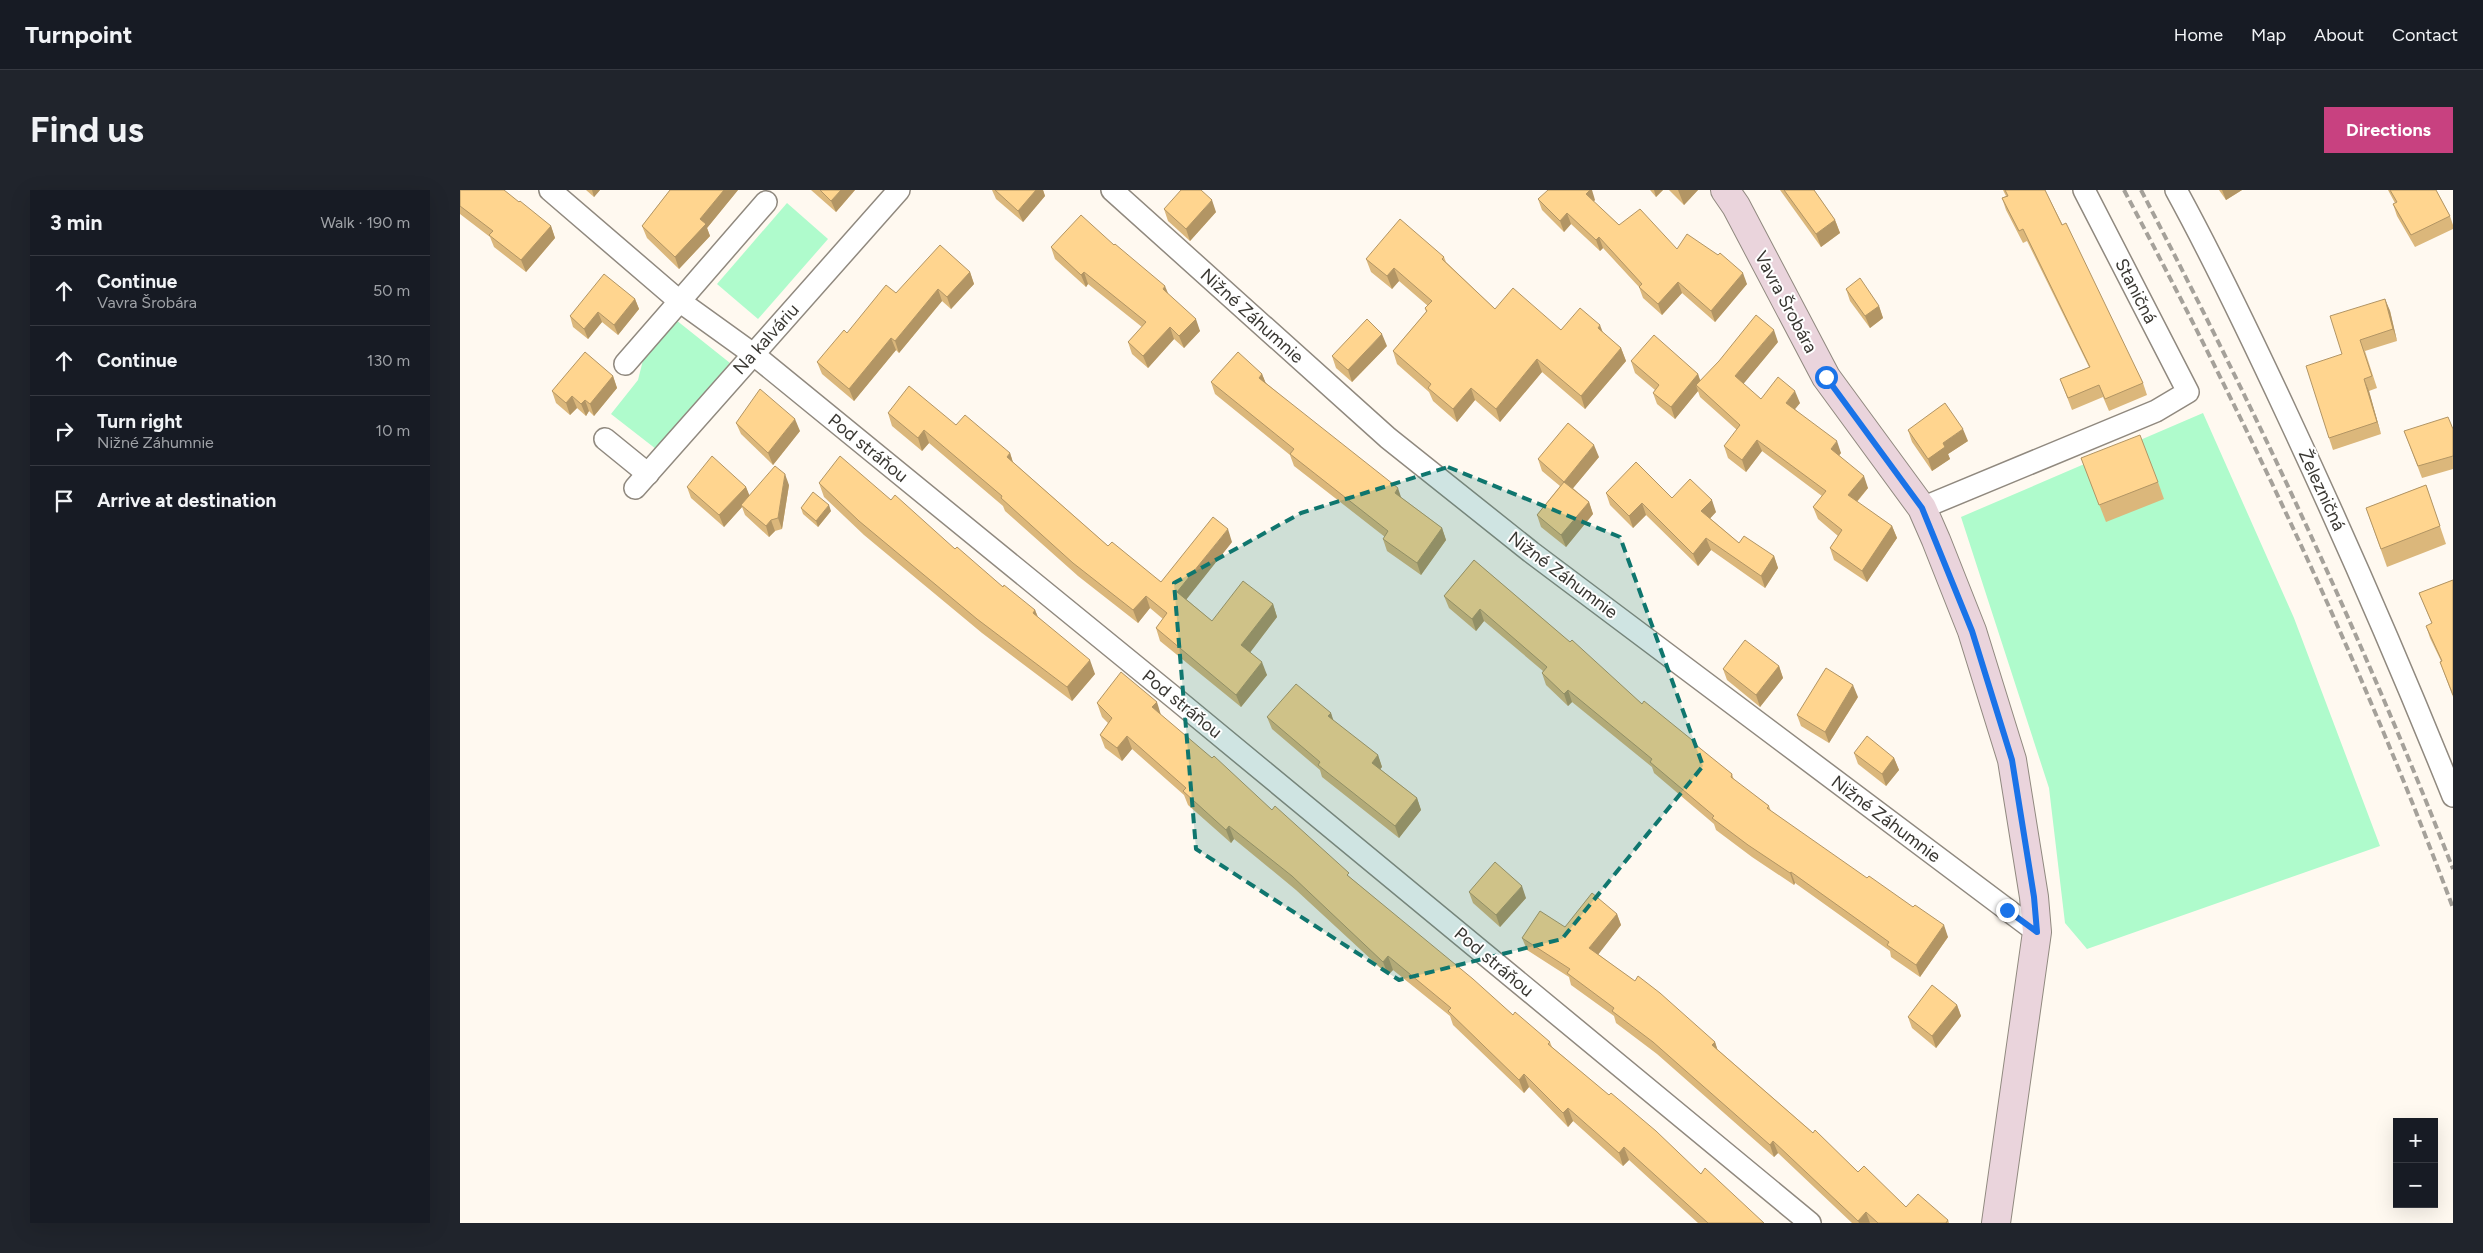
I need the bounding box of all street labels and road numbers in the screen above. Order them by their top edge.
street label: Vavra Šrobára [1750,247,1822,357]
street label: Staničná [2110,255,2162,327]
street label: Nižné Záhumnie [1196,264,1308,368]
street label: Na kalváriu [728,299,804,379]
street label: Pod stráňou [824,409,912,487]
street label: Železničná [2294,446,2350,534]
street label: Nižné Záhumnie [1504,527,1622,623]
street label: Pod stráňou [1138,665,1226,743]
street label: Nižné Záhumnie [1827,771,1945,867]
street label: Pod stráňou [1450,923,1538,1001]

